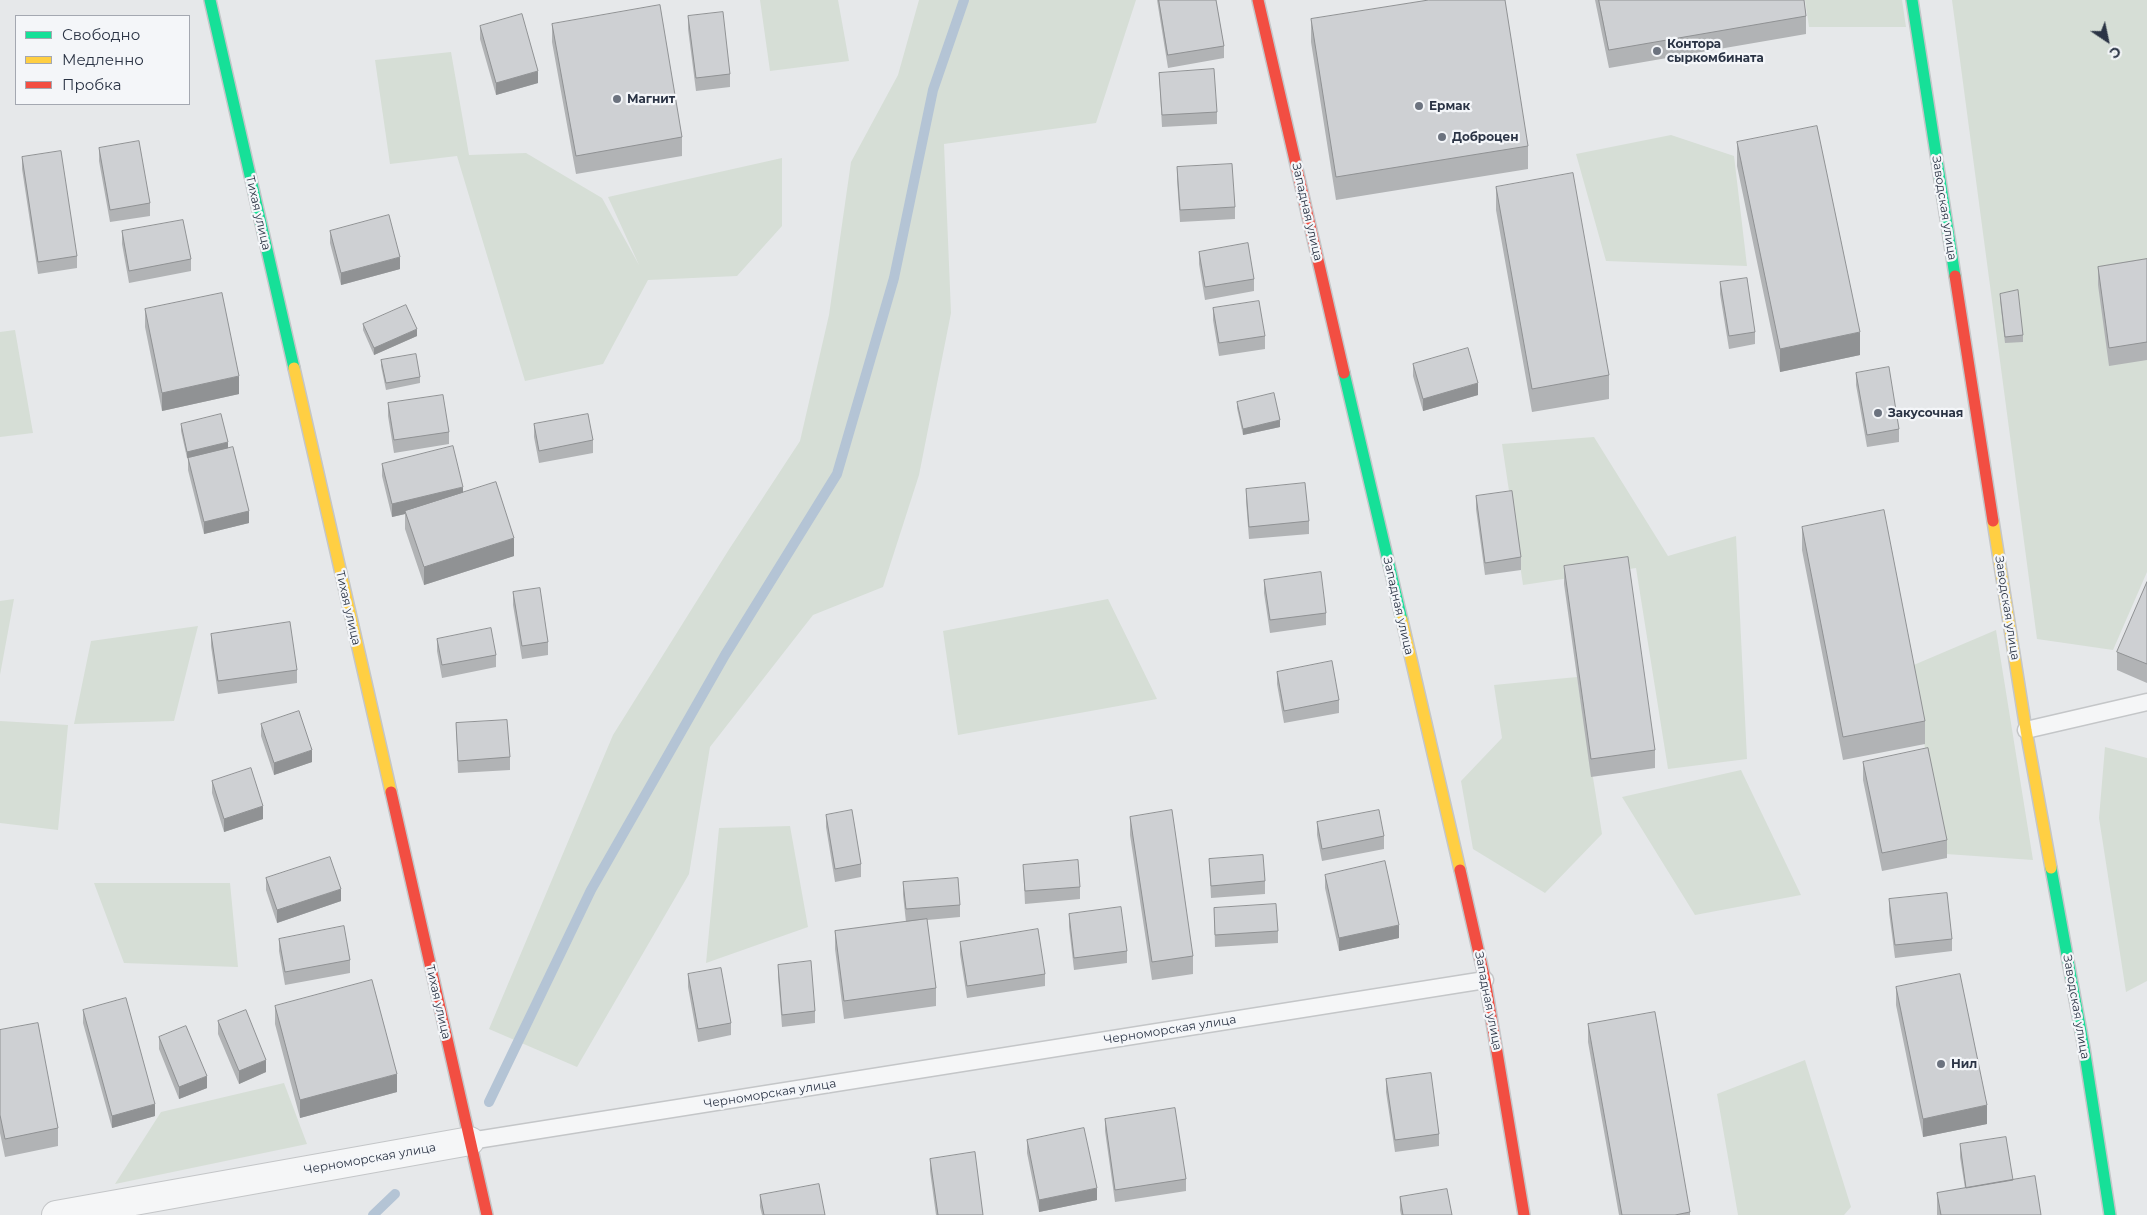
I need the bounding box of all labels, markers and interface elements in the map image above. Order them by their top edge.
legend [15,15,190,105]
north arrow [2082,15,2132,65]
text: Свободно [62,25,140,44]
place label: Контора сыркомбината [1667,37,1764,65]
text: С [2106,42,2125,63]
marker: Контора сыркомбината [1651,45,1663,57]
text: Медленно [62,50,144,69]
text: Пробка [62,75,121,94]
place label: Магнит [627,92,675,106]
marker: Магнит [611,93,623,105]
place label: Ермак [1429,99,1470,113]
marker: Ермак [1413,100,1425,112]
place label: Доброцен [1452,130,1518,144]
marker: Доброцен [1436,131,1448,143]
street label: Заводская улица [1929,155,1959,261]
street label: Западная улица [1289,162,1325,262]
street label: Тихая улица [242,174,274,252]
place label: Закусочная [1888,406,1963,420]
marker: Закусочная [1872,407,1884,419]
street label: Заводская улица [1992,555,2022,661]
street label: Западная улица [1380,556,1416,656]
street label: Тихая улица [332,569,364,647]
street label: Западная улица [1471,950,1505,1052]
street label: Заводская улица [2060,954,2092,1060]
street label: Тихая улица [422,963,454,1041]
street label: Черноморская улица [1103,1012,1237,1048]
place label: Нил [1951,1057,1977,1071]
marker: Нил [1935,1058,1947,1070]
street label: Черноморская улица [703,1076,837,1112]
street label: Черноморская улица [303,1140,437,1178]

